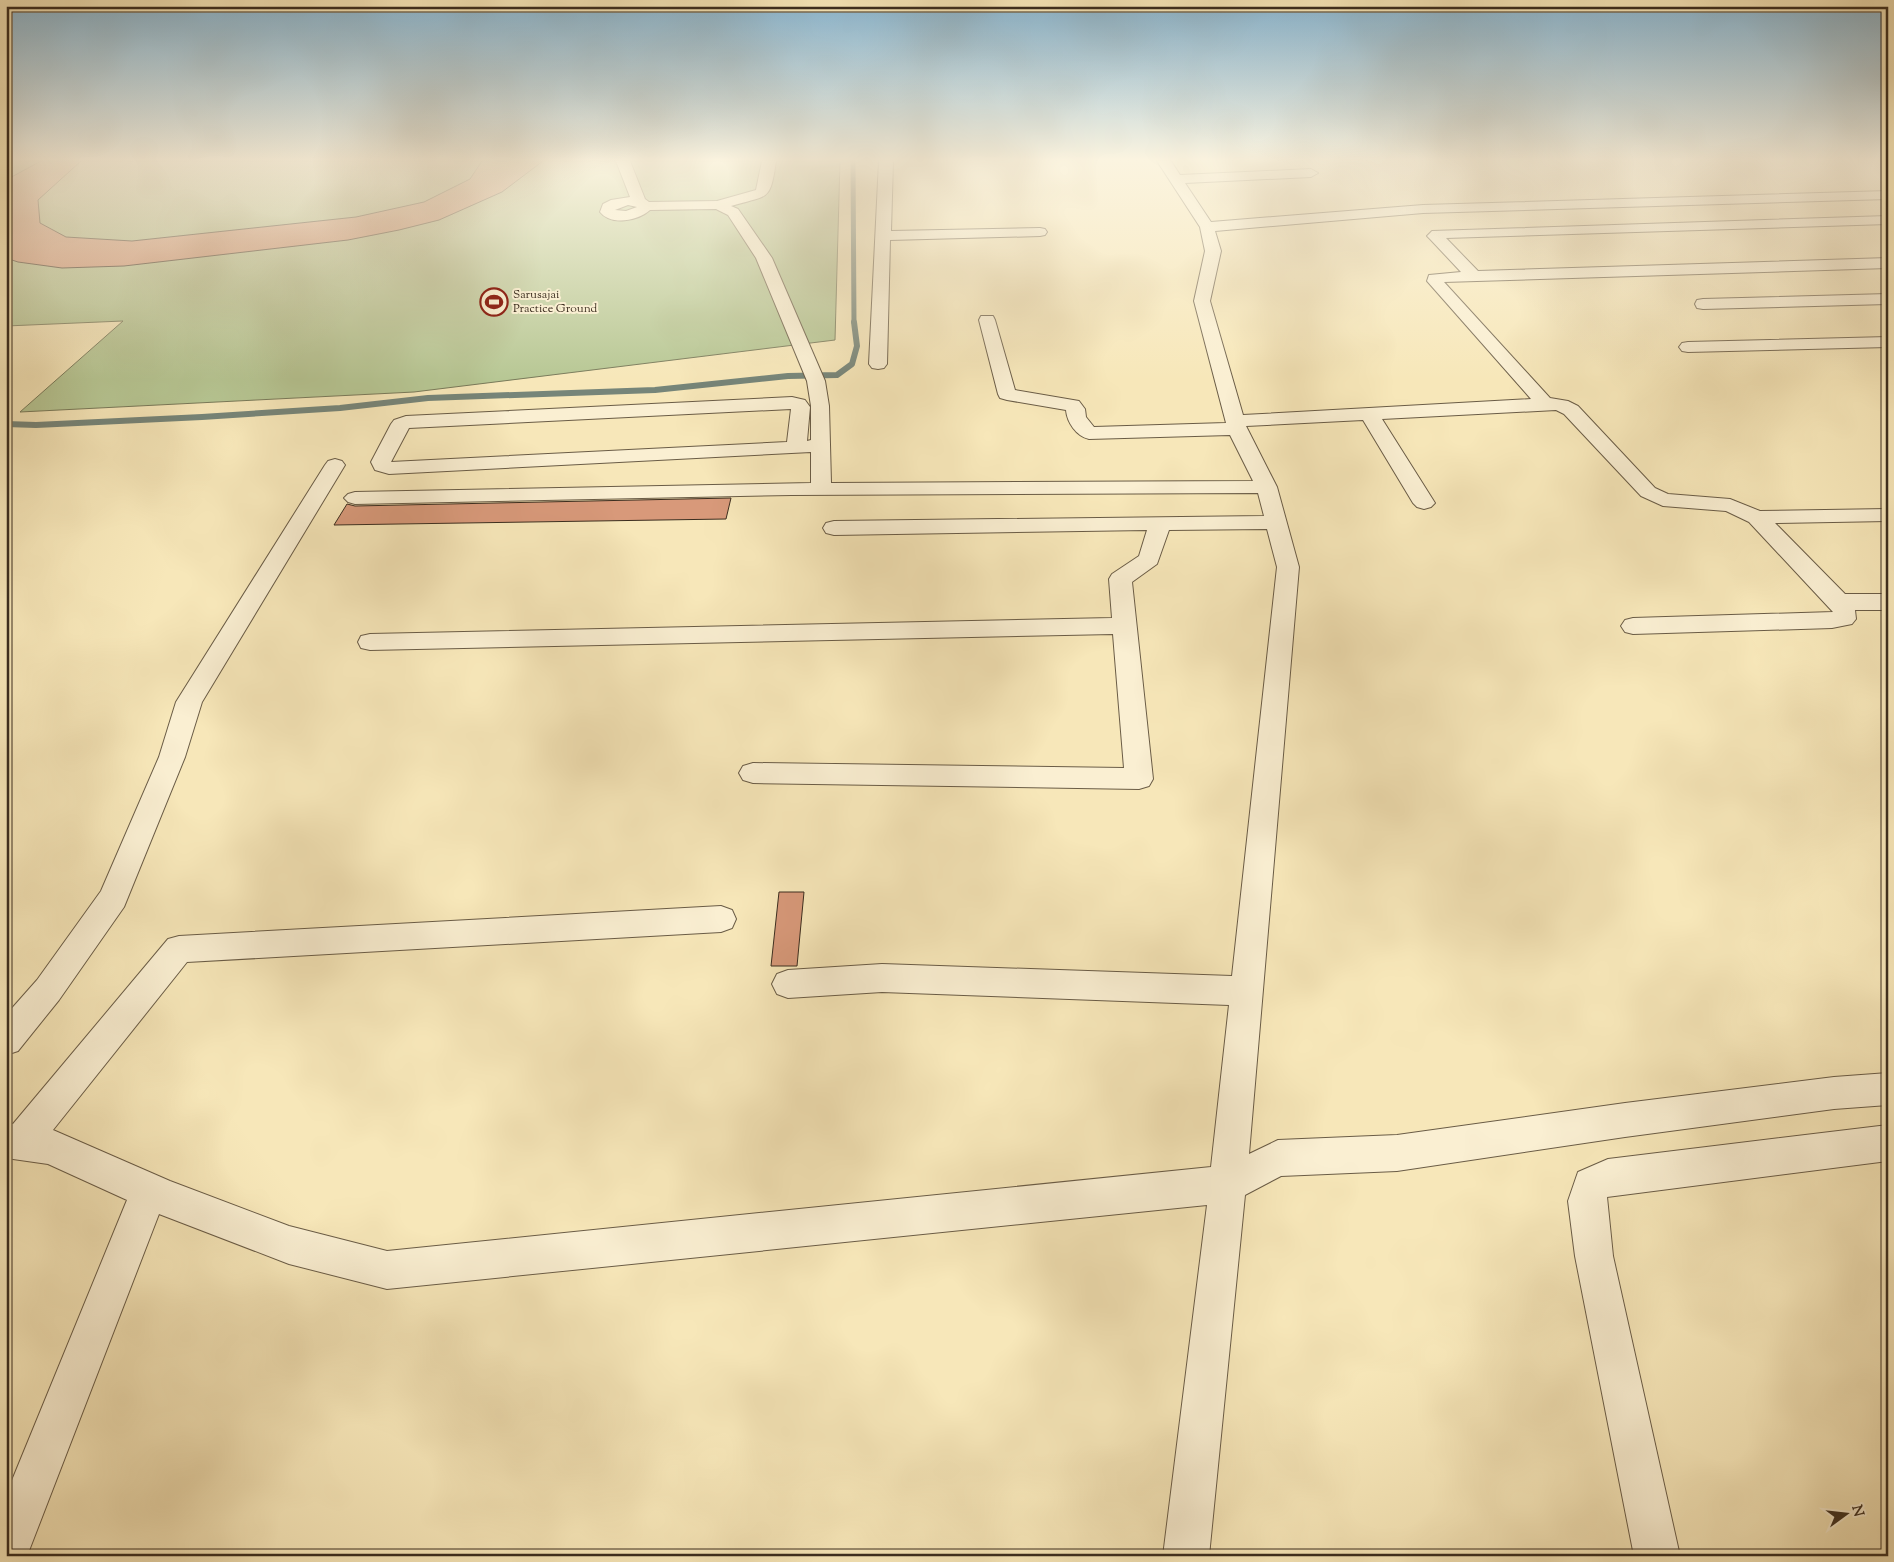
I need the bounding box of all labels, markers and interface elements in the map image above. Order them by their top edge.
place label: Sarusajai Practice Ground [513,286,598,318]
sports icon: Sarusajai Practice Ground [479,287,509,317]
north arrow [1822,1490,1872,1540]
text: N [1846,1503,1868,1519]

